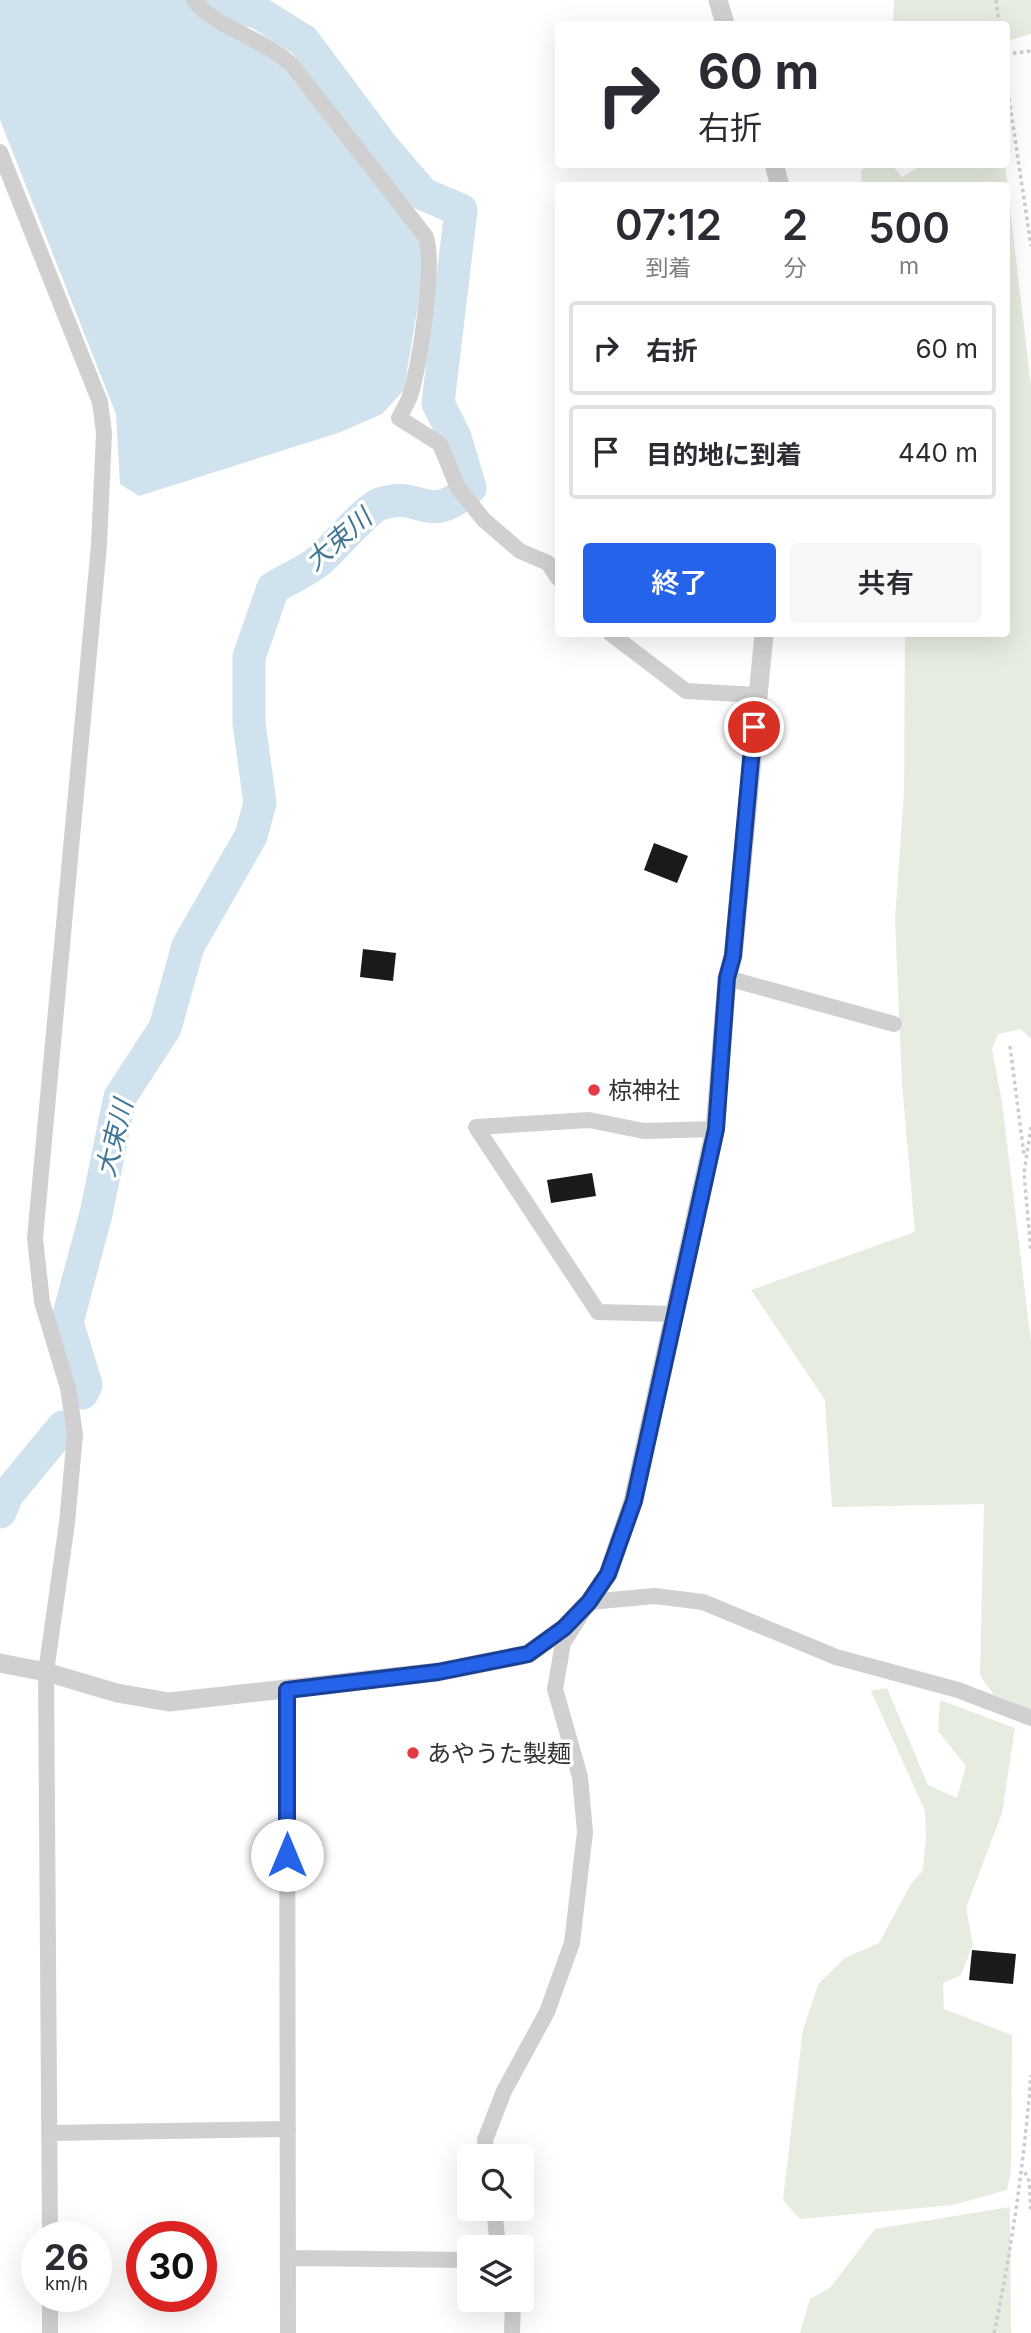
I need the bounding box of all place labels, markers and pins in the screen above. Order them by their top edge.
pin [724,697,784,757]
place label: 椋神社 [608,1076,680,1105]
marker: 椋神社 [586,1082,602,1098]
place label: あやうた製麺 [427,1739,571,1768]
marker: あやうた製麺 [405,1745,421,1761]

